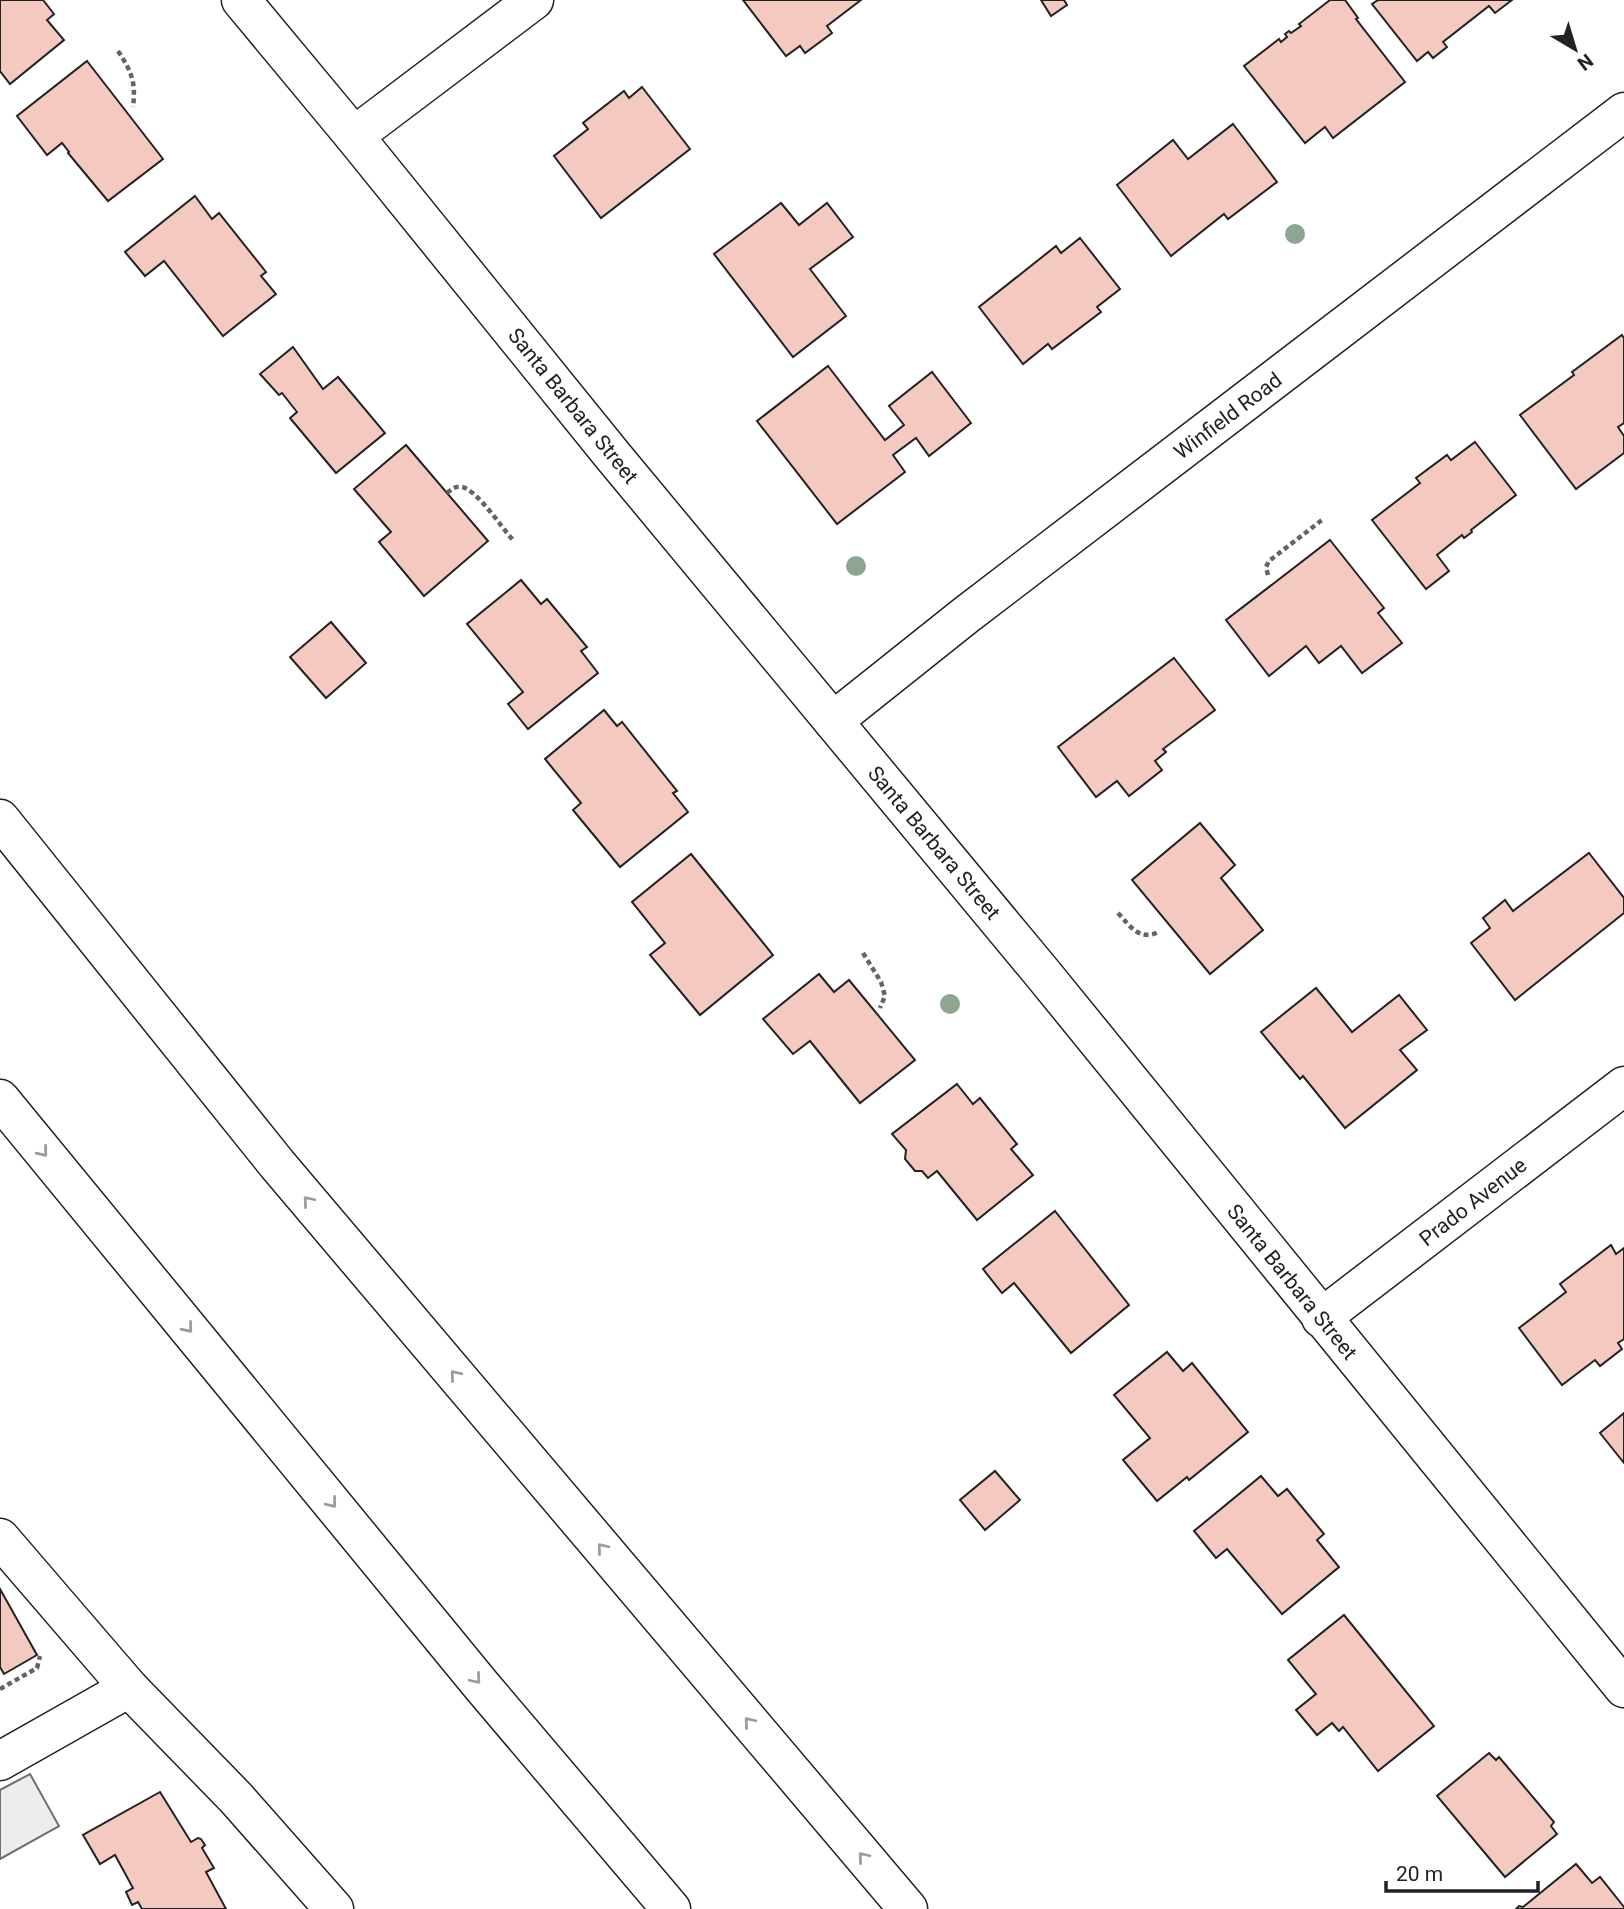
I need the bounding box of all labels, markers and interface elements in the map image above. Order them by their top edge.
north arrow [1540,14,1610,84]
text: N [1573,49,1598,75]
street label: Santa Barbara Street [503,324,643,488]
street label: Winfield Road [1169,368,1287,464]
street label: Santa Barbara Street [863,762,1005,925]
one-way arrow [35,1144,48,1156]
street label: Prado Avenue [1415,1153,1531,1251]
one-way arrow [304,1196,316,1209]
street label: Santa Barbara Street [1222,1200,1362,1364]
one-way arrow [179,1320,192,1332]
one-way arrow [451,1370,463,1383]
one-way arrow [324,1495,336,1508]
one-way arrow [598,1544,610,1557]
one-way arrow [468,1671,480,1684]
one-way arrow [745,1717,757,1730]
scale bar [1386,1850,1538,1894]
one-way arrow [859,1852,872,1865]
text: 20 m [1396,1862,1443,1886]

